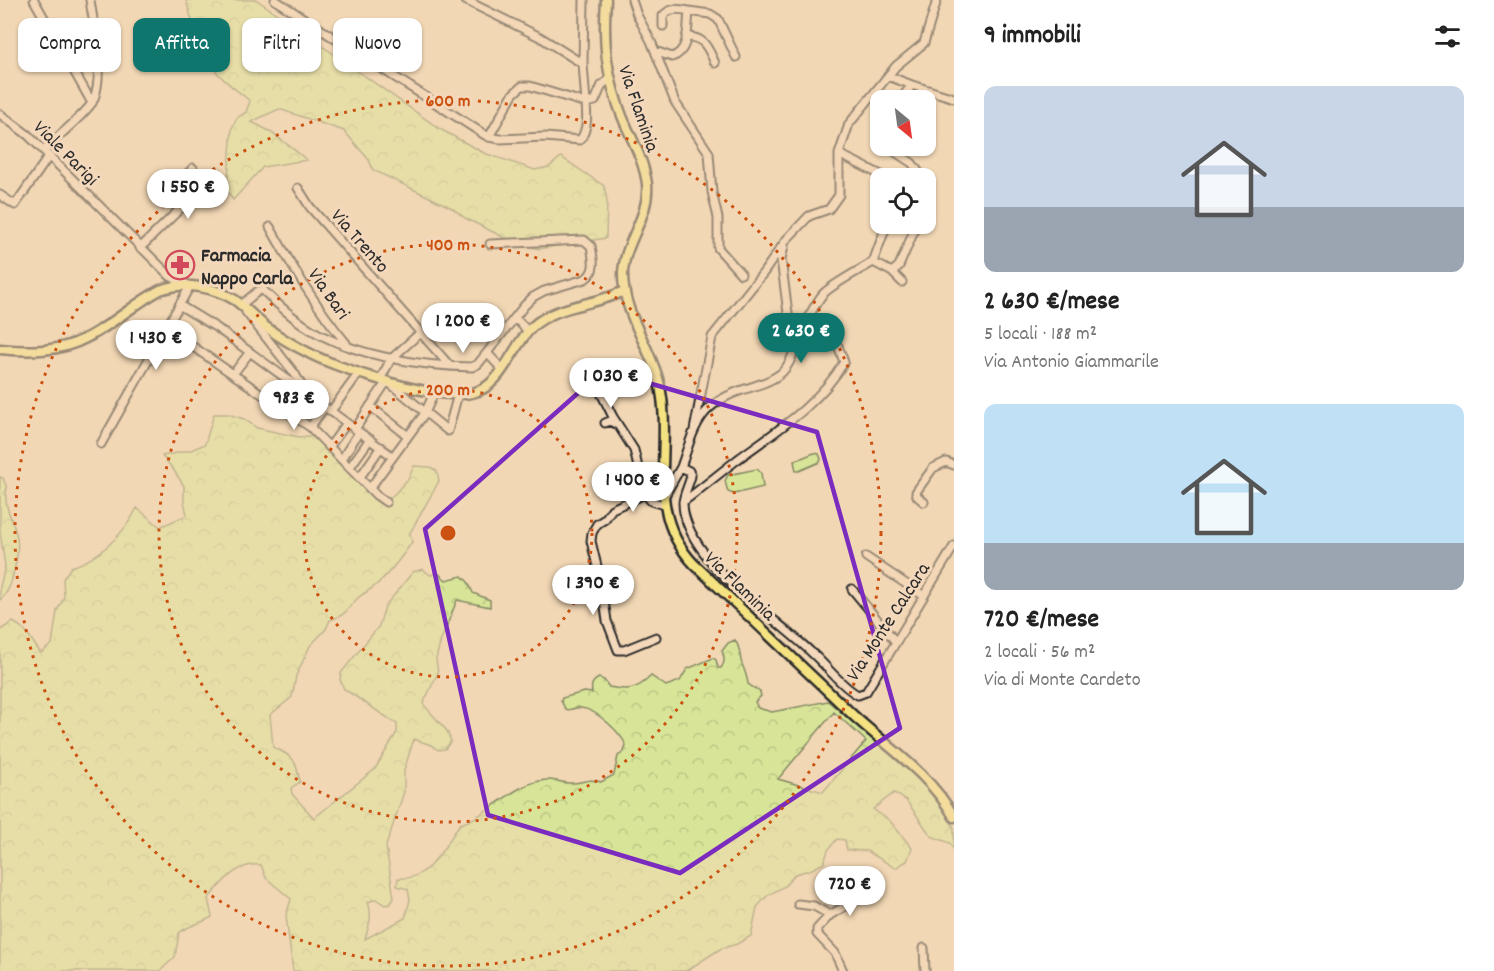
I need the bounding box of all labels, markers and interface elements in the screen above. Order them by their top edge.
chip: Compra [18,18,121,72]
chip: Affitta [133,18,230,72]
chip: Filtri [242,18,321,72]
chip: Nuovo [333,18,422,72]
text: 9 immobili [984,18,1081,55]
icon: filters [1431,20,1464,53]
street label: Via Flaminia [609,62,665,157]
text: 600 m [426,90,470,115]
north arrow [870,90,936,156]
map controls [870,90,936,234]
street label: Viale Parigi [26,115,104,194]
icon: home [1170,125,1278,233]
button: locate [870,168,936,234]
pin: 1 550 € [133,169,243,220]
text: 1 550 € [161,174,215,202]
street label: Via Trento [323,204,395,280]
text: 400 m [426,234,470,259]
place label: Farmacia Nappo Carla [201,243,294,294]
pharmacy icon: Farmacia Nappo Carla [164,249,196,281]
street label: Via Bari [300,263,356,326]
text: 2 630 €/mese [984,284,1119,321]
pin: 1 200 € [408,303,518,354]
text: 1 200 € [435,308,491,336]
pin: 2 630 € [746,313,856,364]
text: 2 630 € [772,318,830,346]
pin: 1 430 € [101,320,211,371]
text: 5 locali · 188 m² [984,321,1097,349]
text: 1 430 € [130,325,182,353]
text: Via Antonio Giammarile [984,349,1159,377]
pin: 1 030 € [556,358,666,409]
text: 1 030 € [583,363,639,391]
text: 200 m [426,379,470,404]
pin: 983 € [252,380,336,431]
text: 983 € [273,385,315,413]
icon: home [1170,443,1278,551]
pin: 1 400 € [578,462,688,513]
text: 1 400 € [606,467,660,495]
centre of rings [438,523,458,543]
street label: Via Flaminia [697,546,781,629]
street label: Via Monte Calcara [841,557,939,687]
pin: 1 390 € [538,565,648,616]
text: 1 390 € [566,570,620,598]
text: 720 €/mese [984,602,1099,639]
text: 2 locali · 56 m² [984,639,1095,667]
text: Via di Monte Cardeto [984,667,1141,695]
pin: 720 € [808,866,892,917]
text: 720 € [828,871,872,899]

